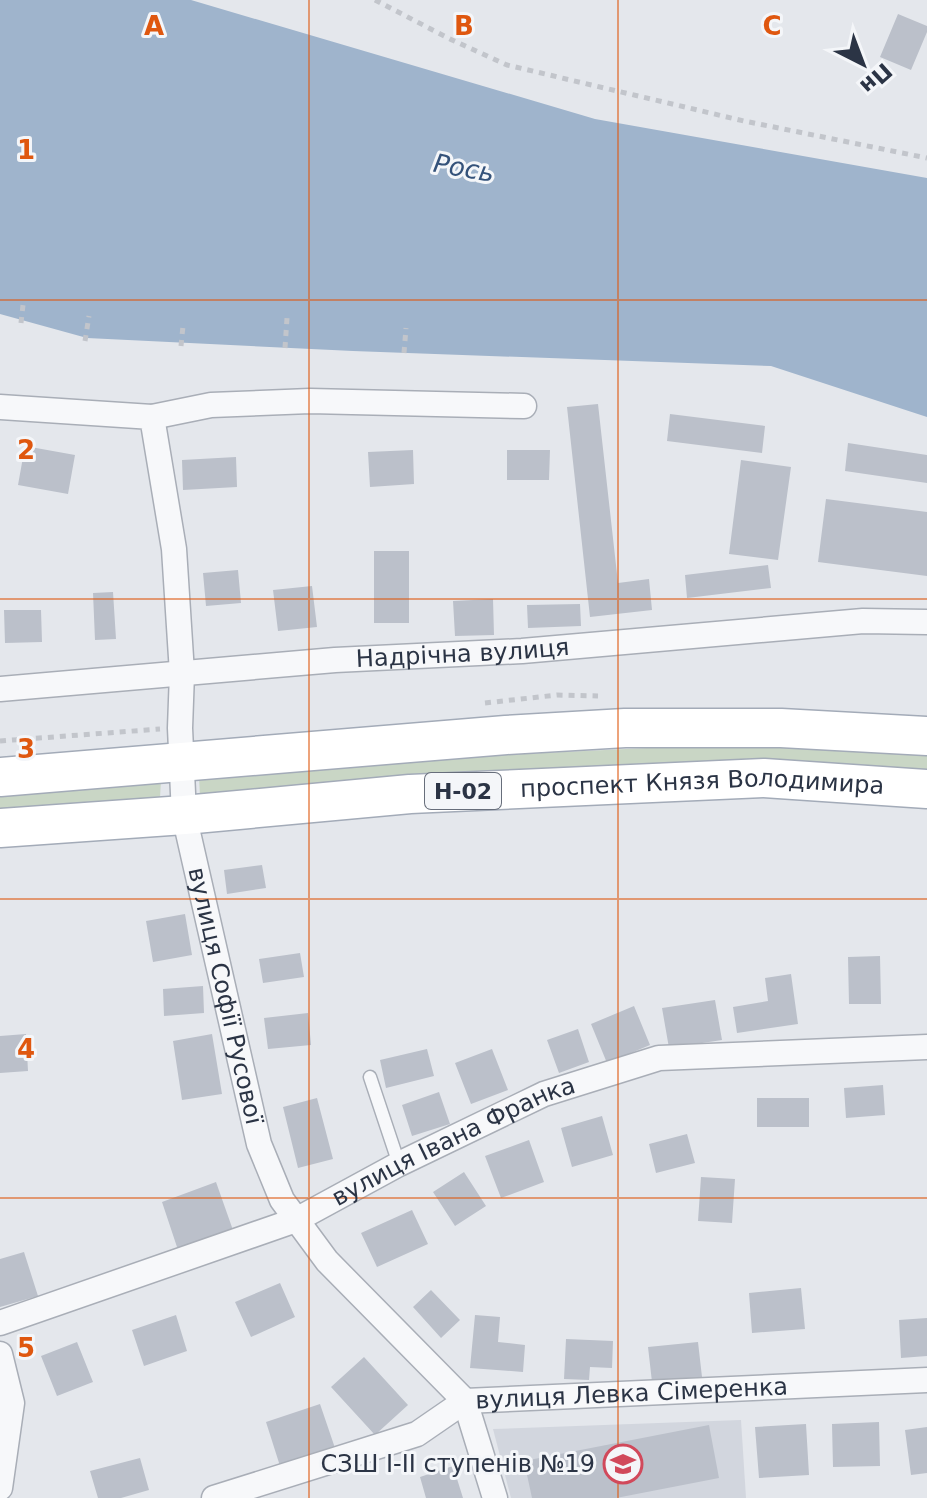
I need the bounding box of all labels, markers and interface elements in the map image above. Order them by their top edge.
text: A [144,11,164,41]
text: B [454,11,474,41]
text: C [762,11,782,41]
north arrow [823,24,903,104]
text: Пн [855,58,897,99]
text: 1 [17,135,35,165]
water label: Рось [431,148,497,188]
text: 2 [17,435,35,465]
street label: Надрічна вулиця [355,633,570,673]
text: 3 [17,734,35,764]
street label: проспект Князя Володимира [520,764,885,803]
road number: Н-02 [425,773,501,809]
street label: вулиця Софії Русової [182,865,268,1127]
text: 4 [17,1034,35,1064]
street label: вулиця Івана Франка [327,1071,579,1212]
text: 5 [17,1333,35,1363]
street label: вулиця Левка Сімеренка [475,1372,789,1415]
school or university icon: СЗШ I-II ступенів №19 [602,1443,644,1485]
place label: СЗШ I-II ступенів №19 [321,1450,595,1478]

